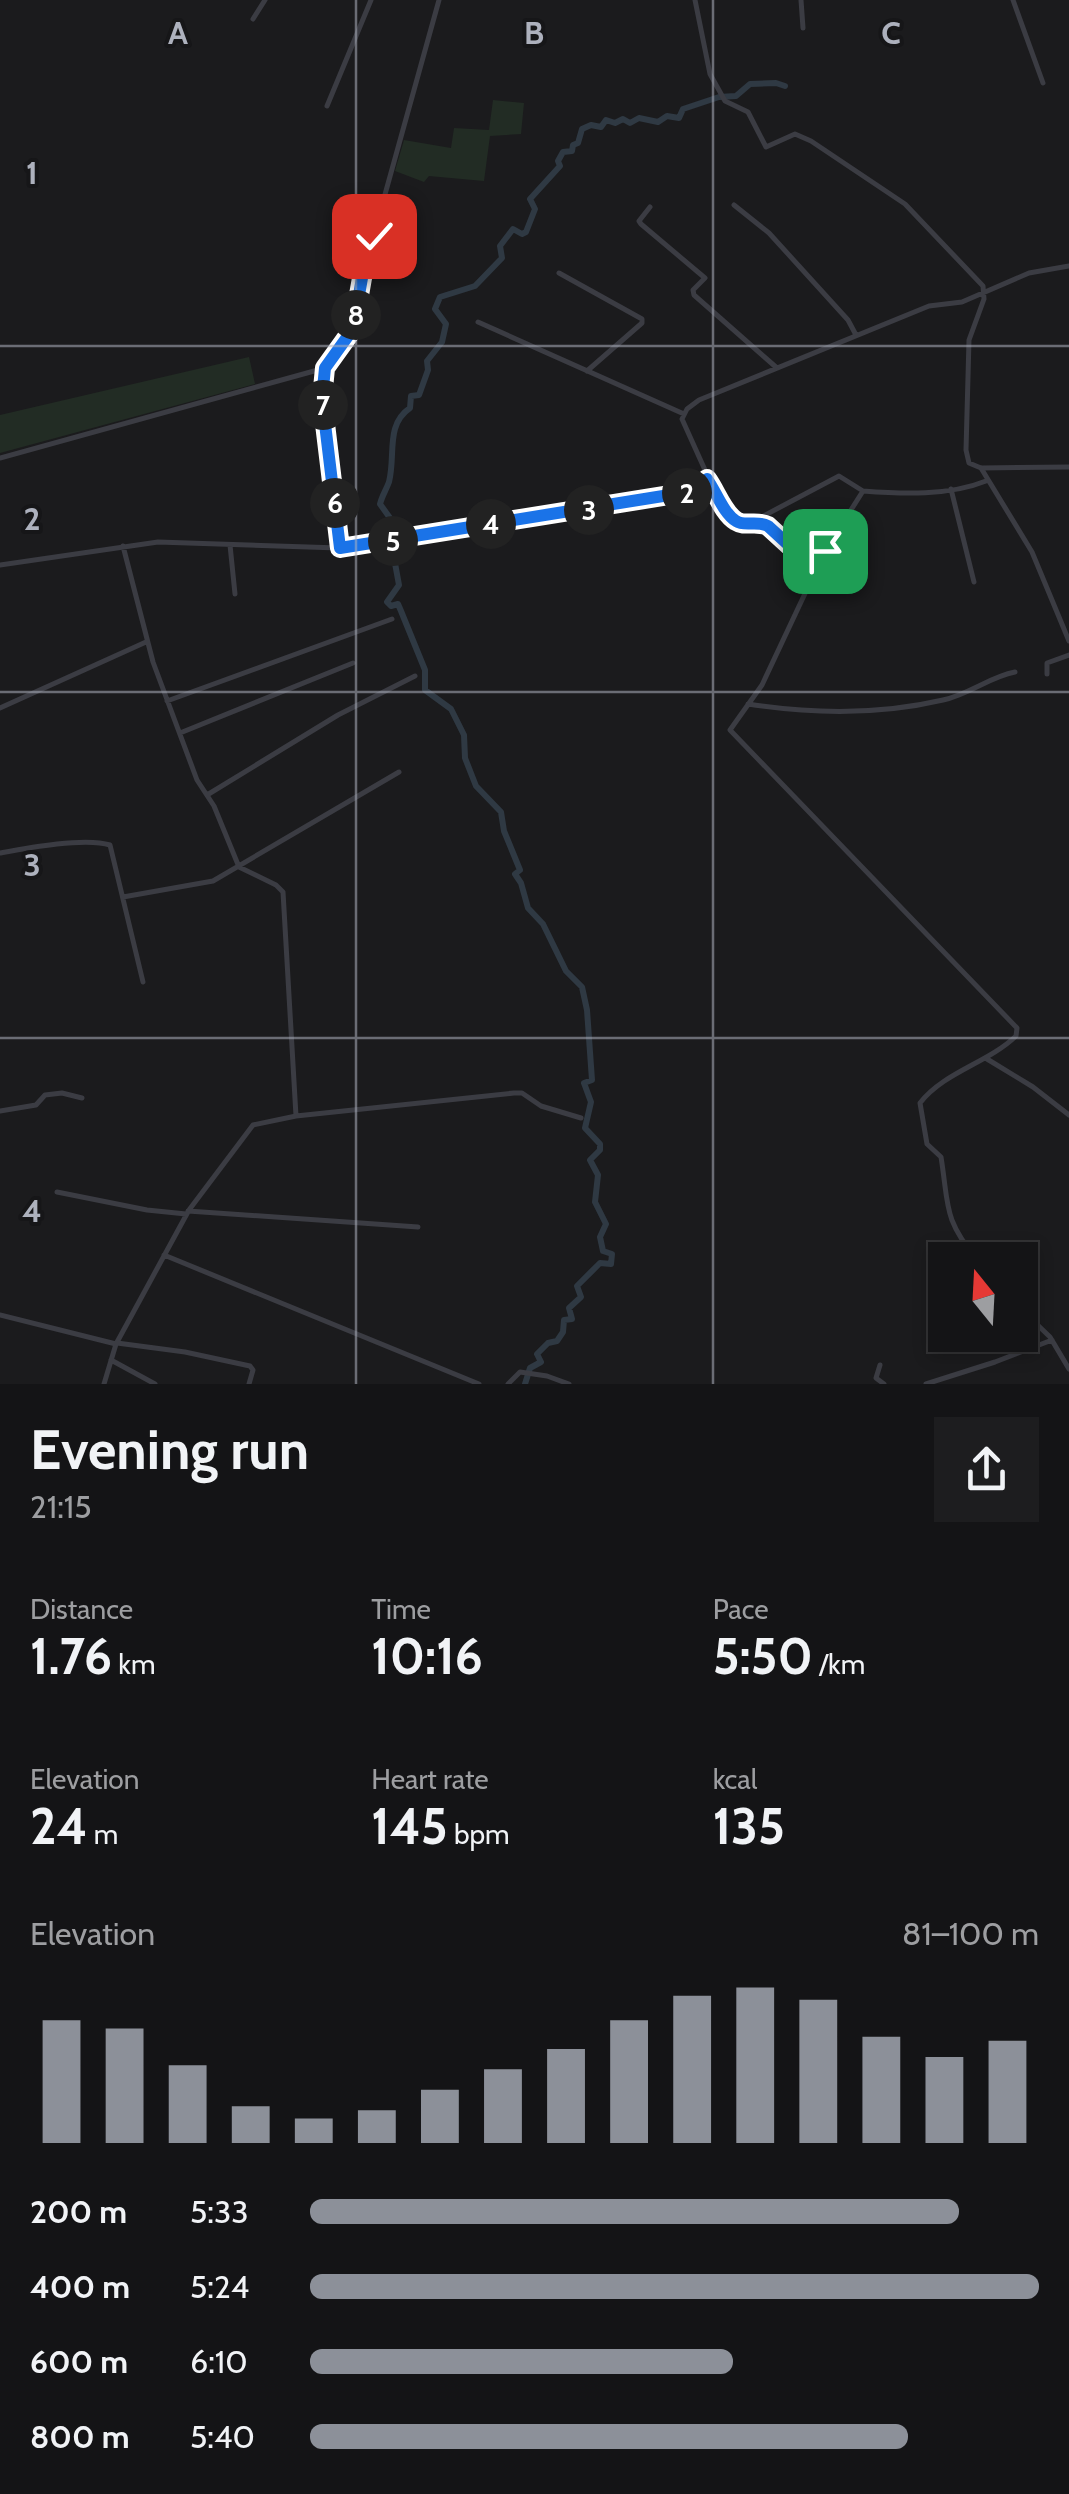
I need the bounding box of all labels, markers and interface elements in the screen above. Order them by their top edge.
text: A [168,13,188,52]
text: B [524,13,544,52]
text: C [881,13,901,52]
text: 1 [26,153,38,192]
pin [332,194,417,279]
icon: check [347,209,402,264]
pin: 8 [331,290,381,340]
text: 8 [348,298,364,332]
pin: 7 [298,380,348,430]
text: 7 [316,388,330,422]
pin: 2 [662,468,712,518]
text: 2 [680,476,694,510]
pin: 6 [310,478,360,528]
pin: 3 [564,485,614,535]
text: 6 [327,486,343,520]
text: 3 [581,493,597,527]
text: 2 [24,499,40,538]
pin: 4 [466,499,516,549]
text: 4 [482,507,500,541]
pin [783,509,868,594]
pin: 5 [368,516,418,566]
text: 5 [385,524,401,558]
icon: arrive [798,524,853,579]
text: 3 [23,845,41,884]
text: 4 [22,1191,42,1230]
north arrow [928,1242,1038,1352]
map controls [928,1242,1038,1352]
text: Evening run [30,1416,309,1483]
button: share [934,1417,1039,1522]
text: 21:15 [30,1487,92,1526]
text: Distance [30,1592,133,1626]
text: Time [371,1592,431,1626]
text: Pace [713,1592,769,1626]
text: 1.76 [30,1626,112,1687]
text: 10:16 [371,1626,483,1687]
text: 5:50 [713,1626,813,1687]
text: km [112,1647,155,1681]
text: /km [813,1647,865,1681]
text: Elevation [30,1762,139,1796]
text: Heart rate [371,1762,489,1796]
text: kcal [713,1762,757,1796]
text: 24 [30,1796,88,1857]
text: 145 [371,1796,448,1857]
text: 135 [713,1796,785,1857]
text: m [88,1817,118,1851]
text: bpm [448,1817,510,1851]
text: Elevation [30,1914,155,1953]
text: 81–100 m [902,1914,1039,1953]
text: 200 m [30,2192,127,2231]
text: 5:33 [190,2192,249,2231]
text: 400 m [30,2267,130,2306]
text: 5:24 [190,2267,249,2306]
text: 600 m [30,2342,128,2381]
text: 6:10 [190,2342,248,2381]
text: 800 m [30,2417,130,2456]
text: 5:40 [190,2417,255,2456]

